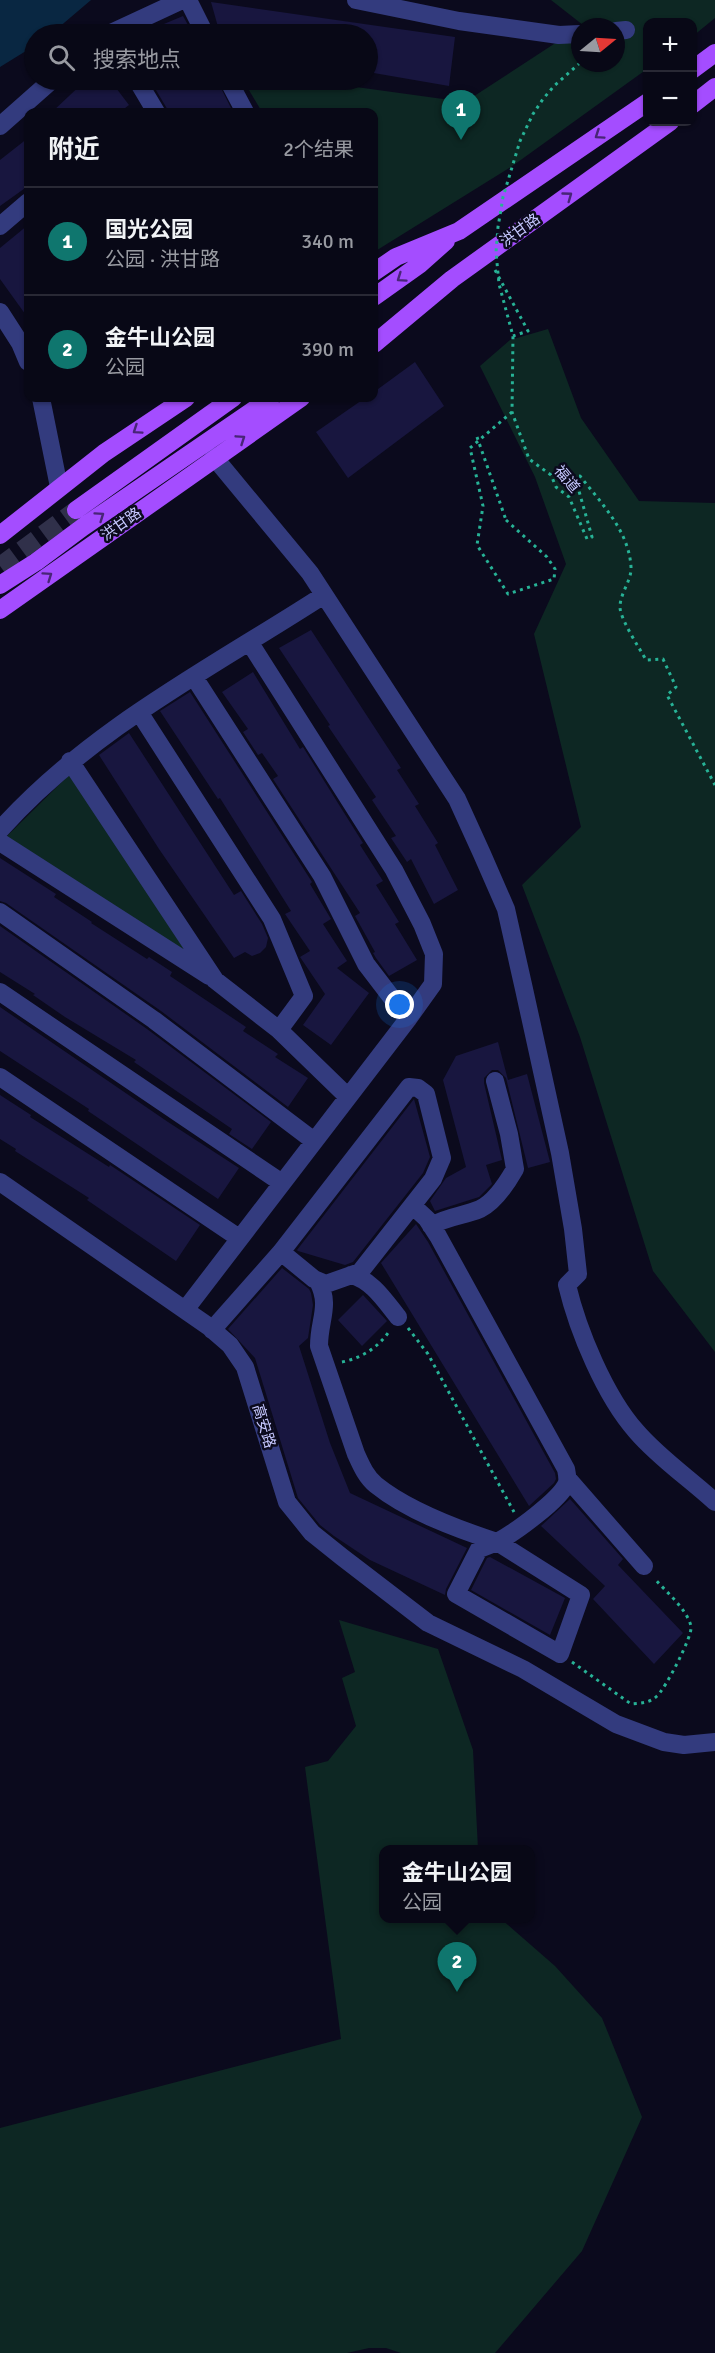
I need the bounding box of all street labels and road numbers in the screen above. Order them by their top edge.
street label: 洪甘路 [497,209,543,251]
street label: 福道 [550,462,584,496]
street label: 洪甘路 [97,504,145,544]
street label: 高安路 [249,1402,279,1450]

